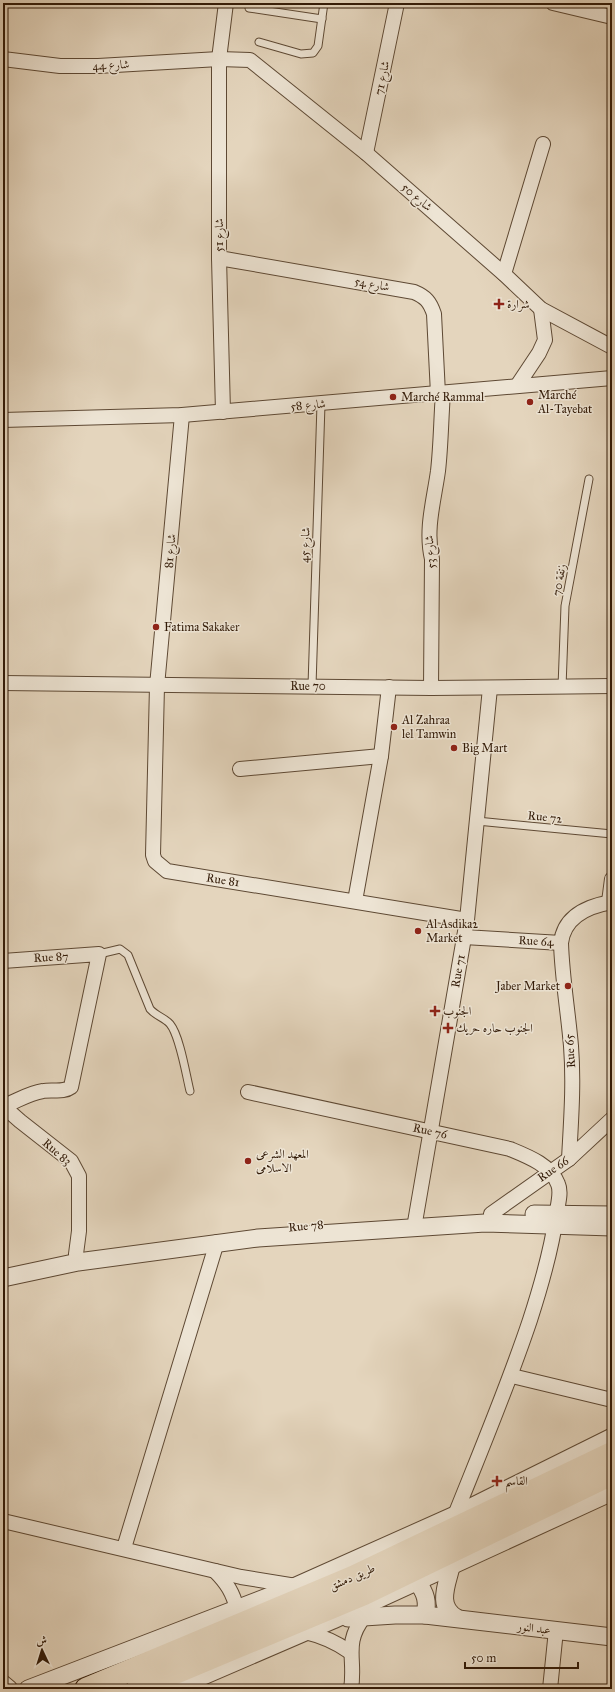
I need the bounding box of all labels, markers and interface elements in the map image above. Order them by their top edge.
street label: شارع 44 [92,57,130,77]
street label: شارع 71 [372,59,396,97]
street label: شارع 50 [396,180,435,217]
street label: شارع 51 [212,218,230,252]
street label: شارع 54 [353,274,391,298]
place label: شرارة [507,297,530,312]
marker: شرارة [494,299,504,309]
place label: Marché Al-Tayebat [537,388,593,416]
place label: Marché Rammal [401,390,485,404]
marker: Marché Rammal [388,392,398,402]
street label: شارع 58 [290,396,327,418]
marker: Marché Al-Tayebat [525,397,535,407]
street label: شارع 45 [297,527,317,563]
street label: شارع 81 [162,533,182,569]
street label: شارع 53 [422,534,442,569]
street label: زنقة 70 [549,563,569,597]
place label: Fatima Sakaker [164,620,240,634]
marker: Fatima Sakaker [151,622,161,632]
street label: Rue 70 [290,679,326,693]
place label: Al Zahraa lel Tamwin [401,713,457,741]
marker: Al Zahraa lel Tamwin [389,722,399,732]
place label: Big Mart [462,741,508,756]
marker: Big Mart [449,743,459,753]
street label: Rue 72 [527,808,563,826]
street label: Rue 81 [205,870,241,890]
place label: Al Asdika2 Market [425,917,478,945]
marker: Al Asdika2 Market [413,926,423,936]
street label: Rue 64 [518,933,554,949]
street label: Rue 87 [33,949,69,965]
street label: Rue 71 [448,953,468,989]
place label: Jaber Market [494,979,561,994]
marker: Jaber Market [563,981,573,991]
place label: الجنوب [443,1004,472,1019]
marker: الجنوب [430,1006,440,1016]
place label: الجنوب حاره حريك [456,1021,533,1036]
marker: الجنوب حاره حريك [443,1023,453,1033]
street label: Rue 65 [562,1033,578,1068]
street label: Rue 76 [412,1121,449,1142]
street label: Rue 83 [40,1136,74,1168]
place label: المعهد الشرعى الاسلامى [256,1147,309,1175]
street label: Rue 66 [535,1153,572,1185]
marker: المعهد الشرعى الاسلامى [243,1156,253,1166]
street label: Rue 78 [288,1217,324,1235]
place label: القاسم [505,1474,528,1493]
marker: القاسم [492,1476,502,1486]
street label: طريق دمشق [327,1561,378,1594]
street label: عبد النور [515,1619,552,1638]
north arrow [22,1630,62,1670]
text: ش [35,1634,47,1647]
scale bar [465,1644,578,1670]
text: 50 m [471,1651,496,1665]

